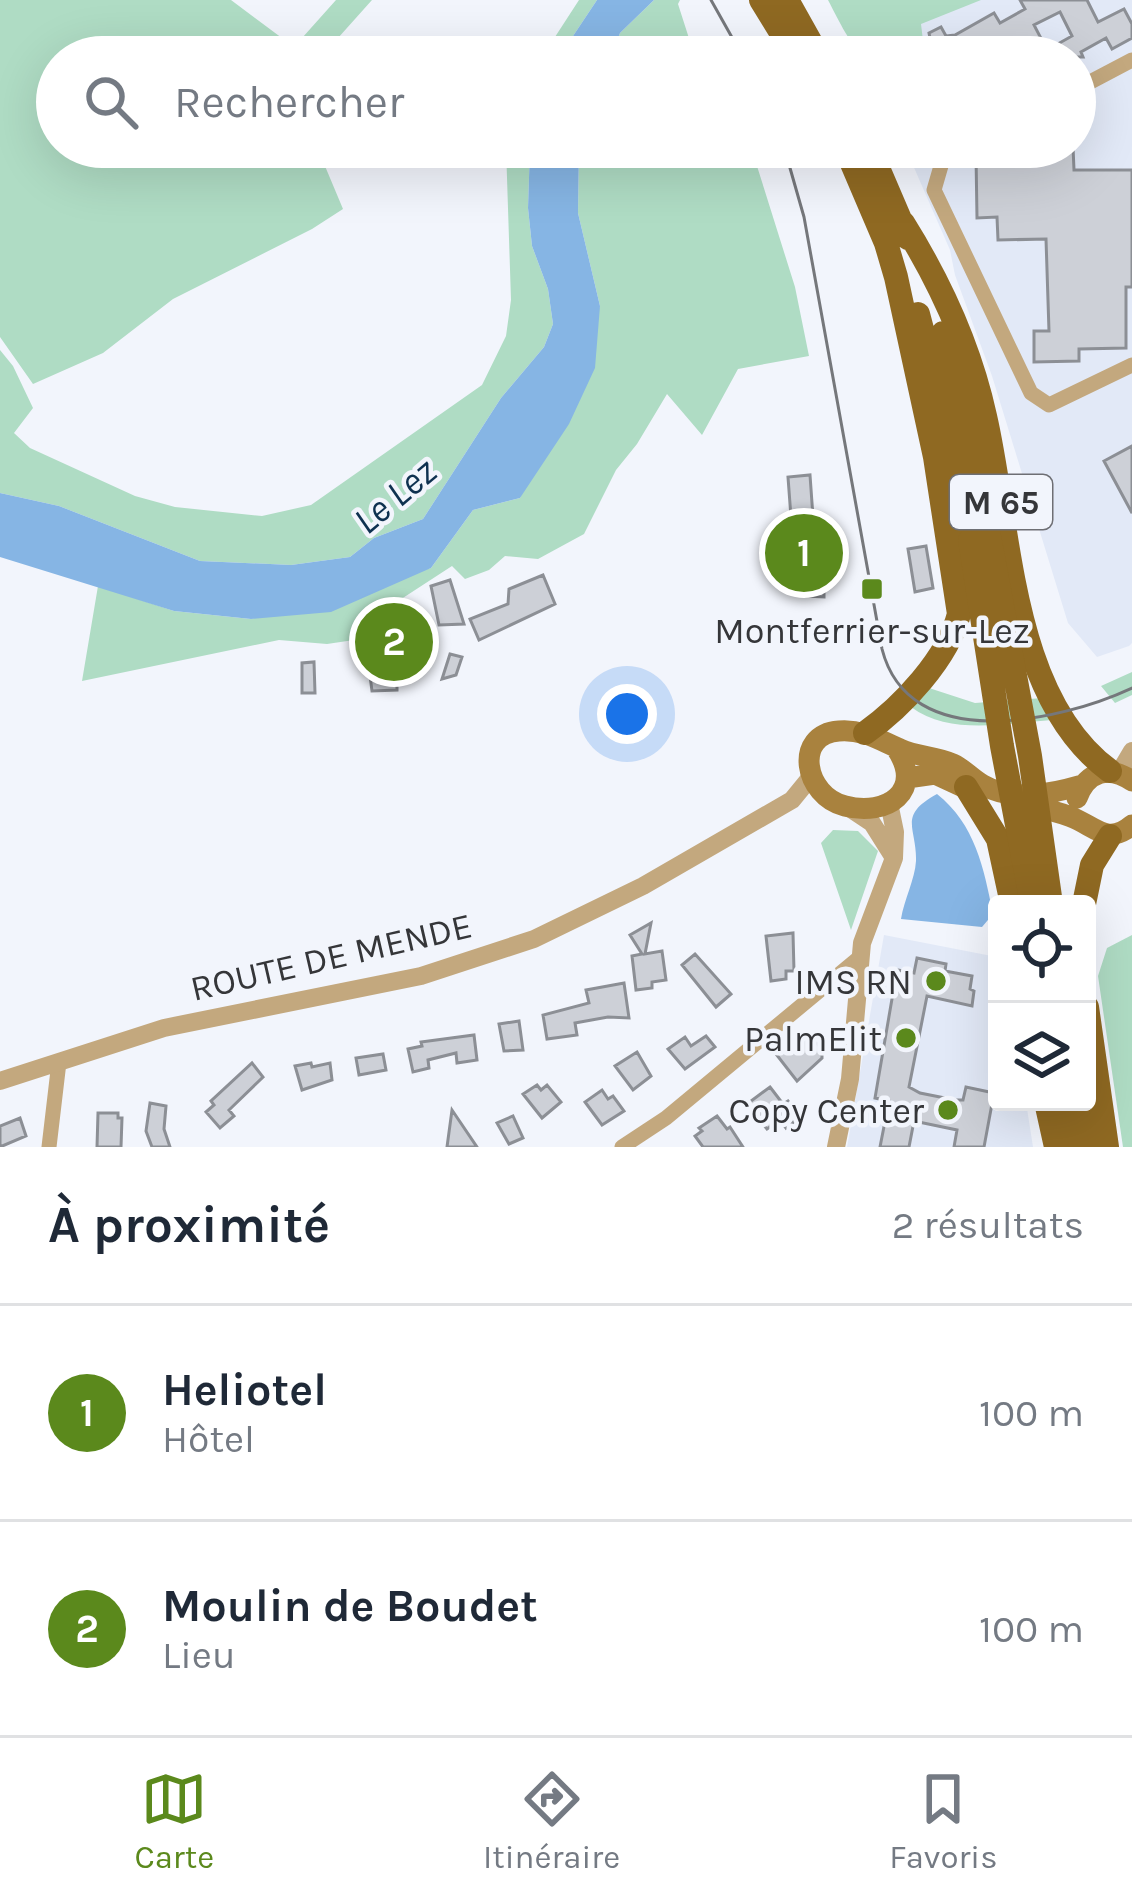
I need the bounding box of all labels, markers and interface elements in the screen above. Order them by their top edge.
search box [36,36,1096,168]
icon: search [78,69,144,135]
text: Rechercher [174,76,404,128]
water label: Le Lez [344,448,446,544]
road number: M 65 [950,475,1052,529]
pin: 1 [765,508,843,598]
marker: Montferrier-sur-Lez [859,576,885,602]
pin: 2 [355,597,433,687]
place label: Montferrier-sur-Lez [714,610,1030,652]
your location [597,684,657,744]
map controls [988,895,1096,1111]
button: locate [988,895,1096,1003]
street label: ROUTE DE MENDE [186,904,476,1010]
place label: IMS RN [794,961,912,1003]
marker: IMS RN [923,968,949,994]
button: layers [988,1003,1096,1111]
place label: PalmElit [744,1018,882,1060]
marker: PalmElit [893,1025,919,1051]
place label: Copy Center [729,1090,925,1132]
marker: Copy Center [935,1097,961,1123]
text: À proximité [48,1195,330,1255]
text: 2 résultats [892,1202,1084,1248]
text: Heliotel [162,1364,327,1416]
text: 1 [80,1390,94,1436]
text: 100 m [979,1390,1084,1436]
text: Hôtel [162,1416,255,1462]
text: Moulin de Boudet [162,1580,538,1632]
text: 2 [75,1606,99,1652]
text: 100 m [979,1606,1084,1652]
text: Lieu [162,1632,236,1678]
tab: Carte [134,1766,214,1876]
tab: Itinéraire [483,1766,620,1876]
tab: Favoris [889,1766,998,1876]

